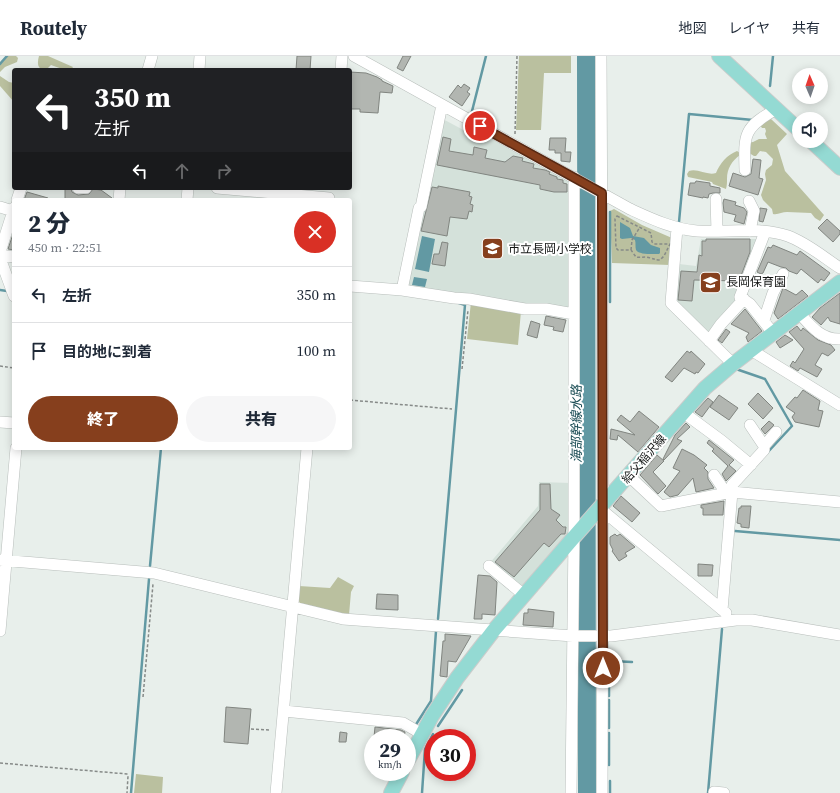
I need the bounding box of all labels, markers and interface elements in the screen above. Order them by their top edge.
text: Routely [20,15,87,41]
text: 地図 [678,18,706,38]
text: レイヤ [728,18,770,38]
text: 共有 [792,18,820,38]
north arrow [792,68,828,104]
map controls [792,68,828,148]
text: 350 m [94,78,171,116]
icon: left [28,84,80,136]
pin [463,109,497,143]
button: sound [792,112,828,148]
icon: arrive [469,115,491,137]
text: 左折 [94,116,130,141]
icon: left [129,160,151,182]
icon: ahead [171,160,193,182]
icon: right [213,160,235,182]
text: 2 分 [28,207,70,240]
button: close [294,211,336,253]
school or university icon: 市立長岡小学校 [479,236,505,262]
text: 450 m · 22:51 [28,239,102,256]
place label: 市立長岡小学校 [508,241,592,257]
school or university icon: 長岡保育園 [697,269,723,295]
place label: 長岡保育園 [726,274,786,290]
icon: left [28,284,50,306]
text: 350 m [296,284,336,305]
text: 左折 [62,285,92,306]
icon: arrive [28,340,50,362]
text: 100 m [296,340,336,361]
text: 目的地に到着 [62,341,152,362]
water label: 海部幹線水路 [568,384,585,463]
button: 終了 [28,396,178,442]
button: 共有 [186,396,336,442]
street label: 給父稲沢線 [618,431,670,487]
position arrow [582,647,624,689]
speed limit sign: 30 [424,729,476,781]
text: 29 [379,736,401,764]
text: km/h [378,758,402,771]

